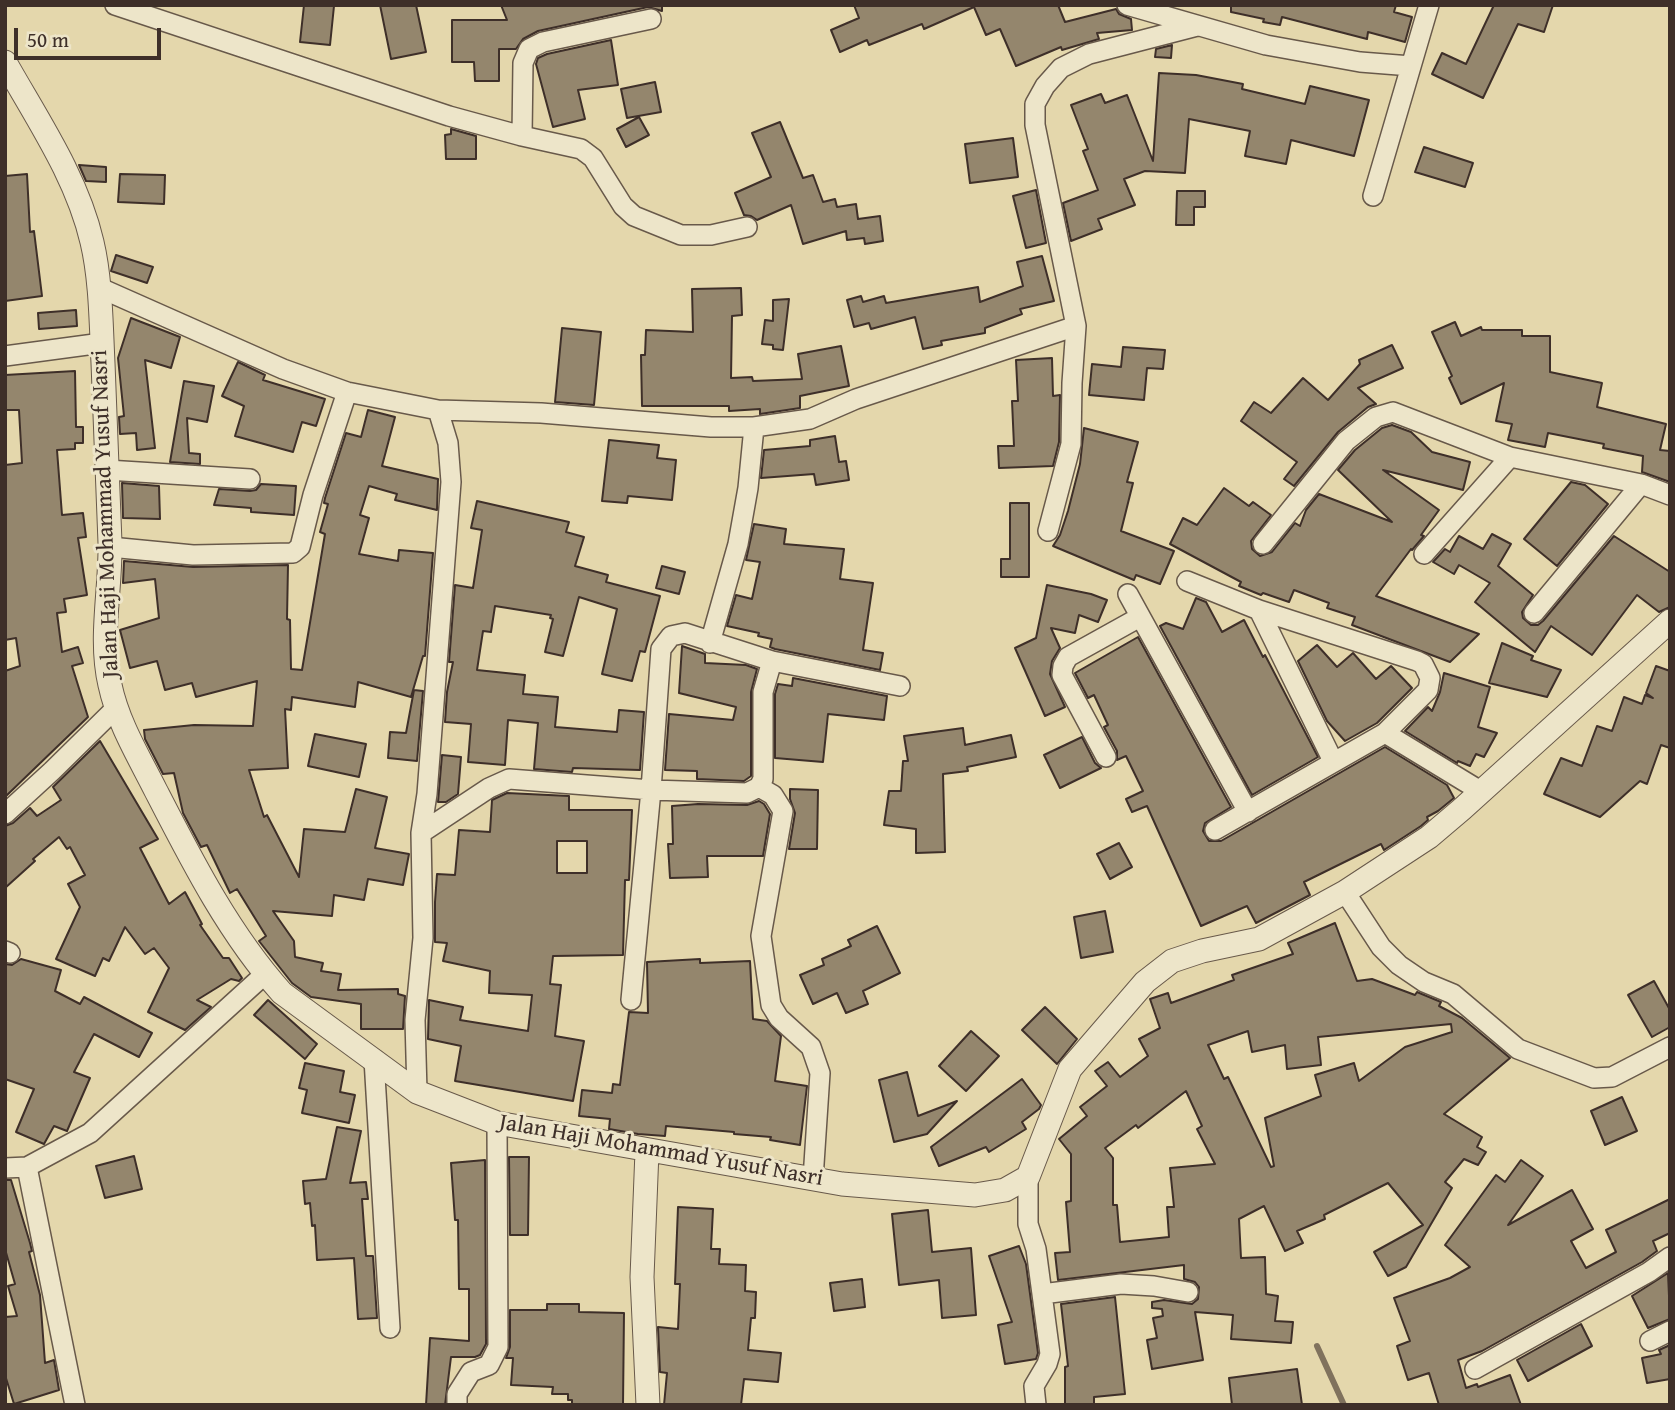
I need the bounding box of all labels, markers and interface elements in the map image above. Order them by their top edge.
scale bar [18,14,164,58]
text: 50 m [27,24,69,55]
street label: Jalan Haji Mohammad Yusuf Nasri [86,349,126,679]
street label: Jalan Haji Mohammad Yusuf Nasri [497,1109,825,1193]

